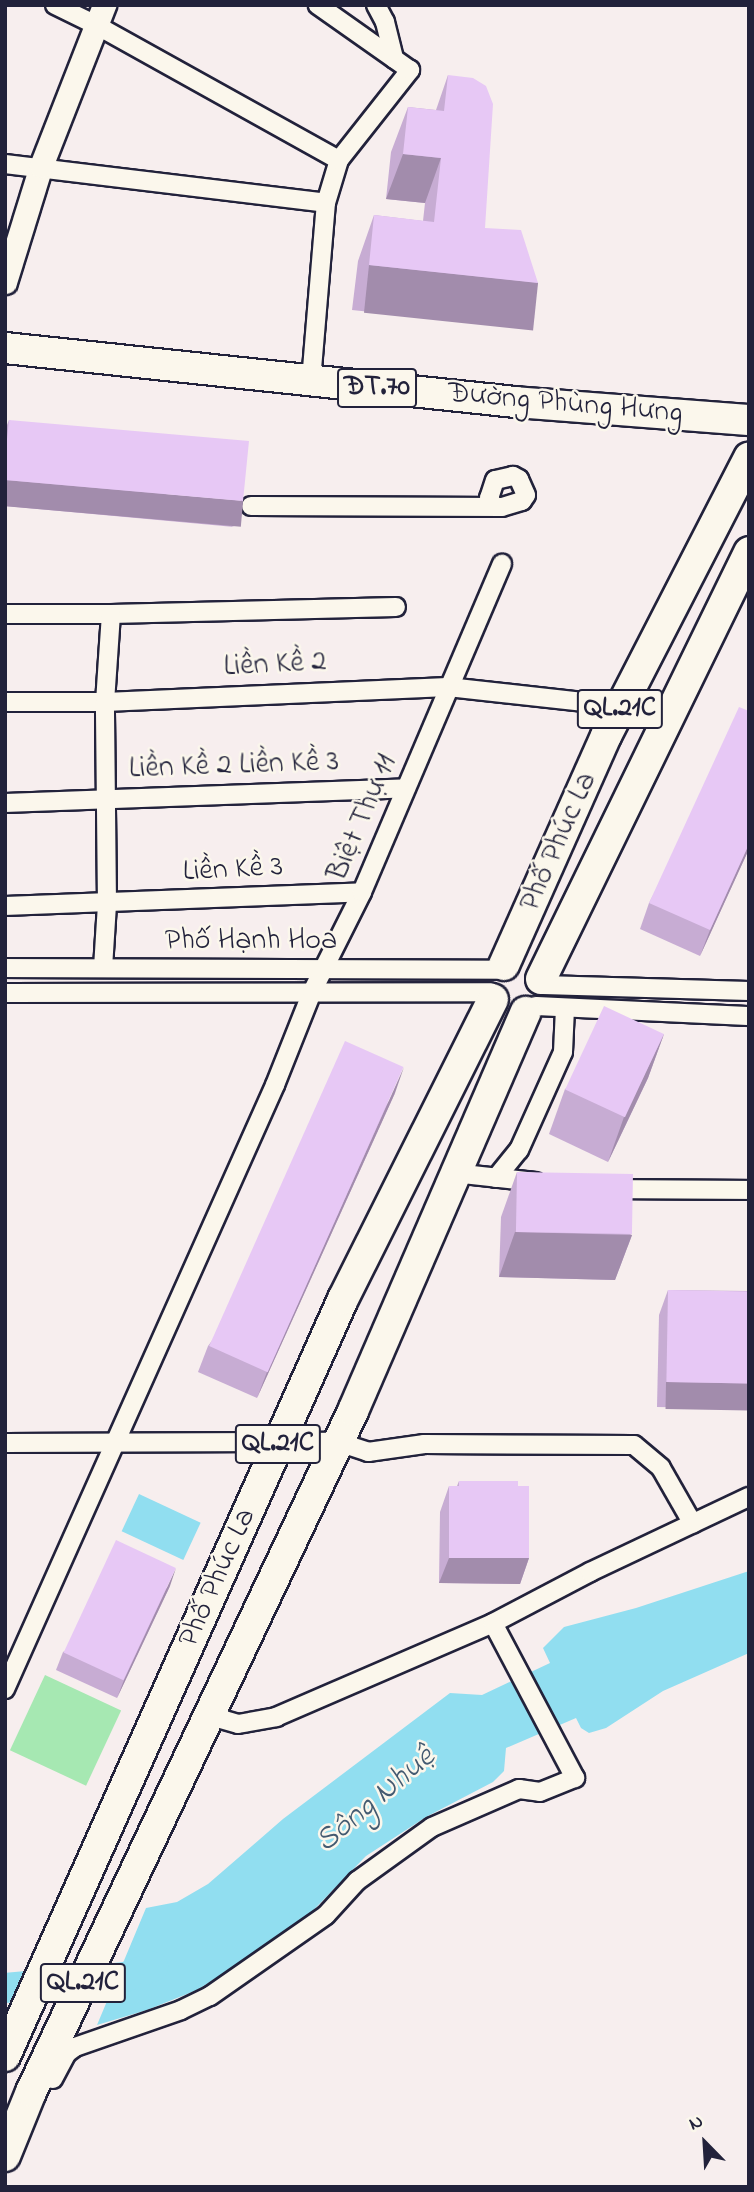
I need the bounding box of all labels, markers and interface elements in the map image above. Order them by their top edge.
road number: ĐT.70 [337,364,417,412]
street label: Đường Phùng Hưng [446,376,684,432]
street label: Liền Kề 2 [223,644,327,686]
road number: QL.21C [576,684,664,734]
street label: Liền Kề 2 Liền Kề 3 [128,744,340,788]
street label: Biệt Thự 11 [320,749,406,887]
street label: Phố Phúc La [512,767,606,917]
street label: Liền Kề 3 [182,849,284,891]
street label: Phố Hạnh Hoa [165,923,337,959]
road number: QL.21C [234,1420,322,1468]
street label: Phố Phúc La [171,1503,265,1653]
water label: Sông Nhuệ [308,1738,446,1862]
road number: QL.21C [39,1958,127,2008]
north arrow [670,2108,740,2178]
text: N [685,2108,708,2138]

